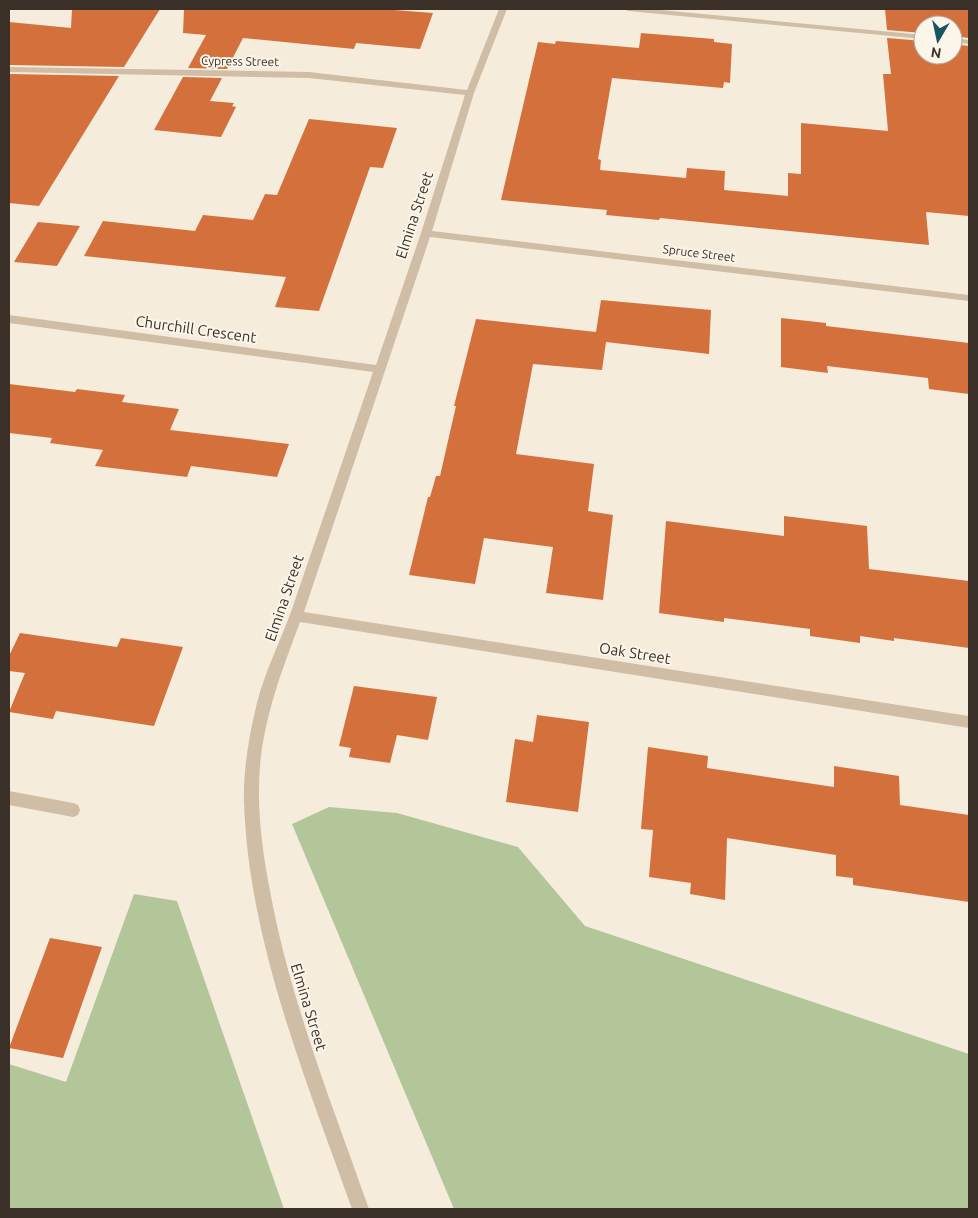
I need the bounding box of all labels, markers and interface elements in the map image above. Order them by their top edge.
north arrow [913,15,963,65]
text: N [930,44,942,62]
street label: Cypress Street [201,54,279,68]
street label: Elmina Street [392,169,436,261]
street label: Spruce Street [662,242,736,264]
street label: Churchill Crescent [135,312,258,346]
street label: Elmina Street [261,552,307,644]
street label: Oak Street [598,639,672,667]
street label: Elmina Street [288,961,330,1053]

